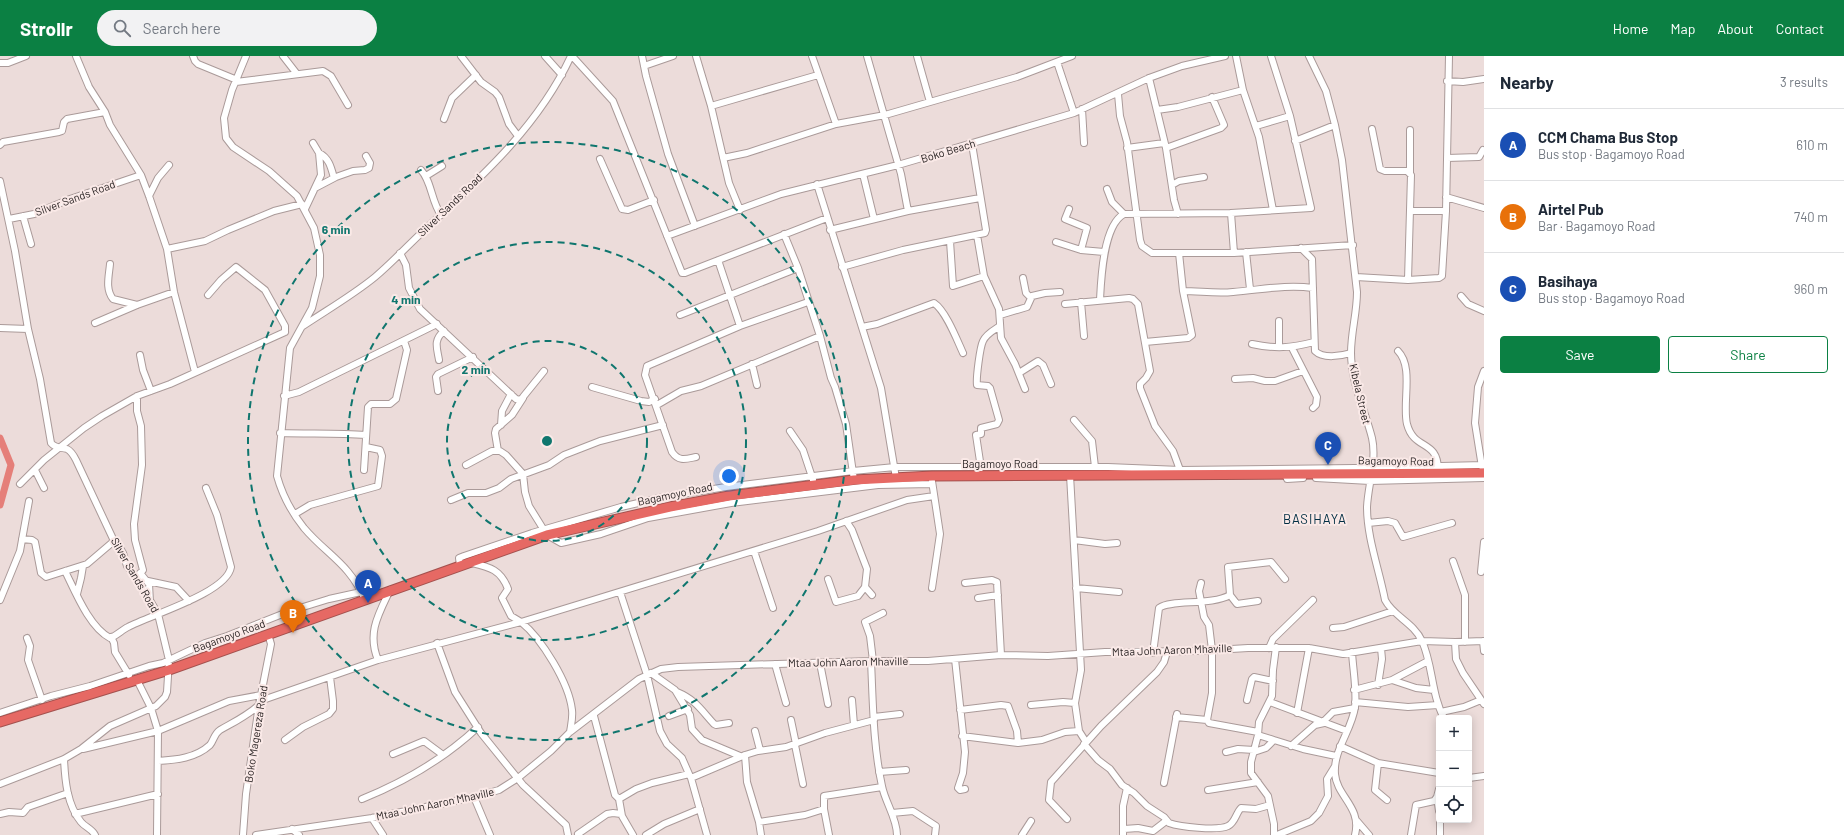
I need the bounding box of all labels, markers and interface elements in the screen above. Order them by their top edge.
search box [97,10,377,46]
text: Strollr [20,17,73,40]
icon: search [111,17,133,39]
text: Search here [143,19,221,37]
text: Home [1613,20,1649,37]
text: Map [1671,20,1695,37]
text: About [1717,20,1754,37]
text: Contact [1776,20,1824,37]
text: Nearby [1500,72,1554,92]
text: 3 results [1780,74,1828,90]
text: CCM Chama Bus Stop [1538,128,1678,146]
street label: Boko Beach [919,136,977,165]
text: A [1509,137,1517,153]
text: 610 m [1796,137,1828,153]
text: Bus stop · Bagamoyo Road [1538,146,1685,162]
street label: Silver Sands Road [415,171,485,239]
street label: Silver Sands Road [33,177,117,218]
text: Airtel Pub [1538,200,1604,218]
text: B [1509,209,1517,225]
text: 740 m [1794,209,1828,225]
text: Bar · Bagamoyo Road [1538,218,1655,234]
text: 6 min [322,222,350,236]
text: Basihaya [1538,272,1598,290]
text: C [1509,281,1517,297]
text: 960 m [1794,281,1828,297]
text: Bus stop · Bagamoyo Road [1538,290,1685,306]
text: 4 min [391,292,421,306]
button: Save [1500,336,1660,373]
button: Share [1668,336,1828,373]
text: 2 min [462,362,490,376]
street label: Kibela Street [1347,362,1374,425]
pin: C [1315,432,1341,465]
centre of rings [540,434,554,448]
street label: Bagamoyo Road [1358,453,1434,468]
street label: Bagamoyo Road [962,457,1038,470]
your location [719,466,739,486]
street label: Bagamoyo Road [636,479,713,508]
district label: BASIHAYA [1283,511,1347,527]
street label: Silver Sands Road [109,535,162,615]
pin: A [355,570,381,603]
pin: B [280,600,306,633]
street label: Bagamoyo Road [191,616,267,655]
street label: Mtaa John Aaron Mhaville [1112,641,1232,658]
street label: Mtaa John Aaron Mhaville [788,654,908,669]
street label: Boko Magereza Road [241,684,270,784]
map controls [1436,715,1472,823]
button: + [1436,715,1472,751]
button: − [1436,751,1472,787]
street label: Mtaa John Aaron Mhaville [375,785,495,822]
button: locate [1436,787,1472,823]

